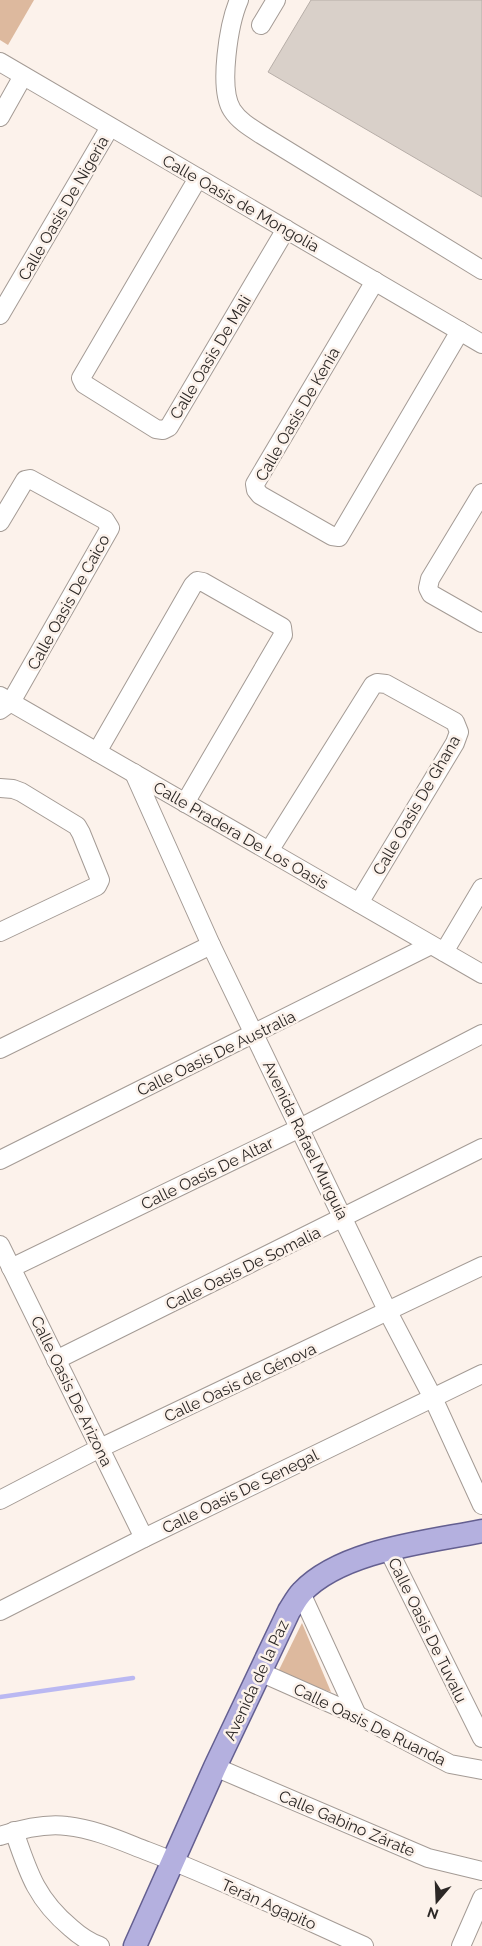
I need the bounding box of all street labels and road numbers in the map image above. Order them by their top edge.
street label: Calle Oasis De Nigeria [14,133,113,284]
street label: Calle Oasis de Mongolia [159,151,322,256]
street label: Calle Oasis De Mali [166,292,255,423]
street label: Calle Oasis De Kenia [251,344,343,484]
street label: Calle Oasis De Caico [23,531,114,673]
street label: Calle Oasis De Ghana [369,732,464,878]
street label: Calle Pradera De Los Oasis [150,777,332,894]
street label: Calle Oasis De Australia [134,1007,299,1100]
street label: Avenida Rafael Murguía [259,1058,352,1223]
street label: Calle Oasis De Altar [138,1133,277,1214]
street label: Calle Oasis De Somalia [163,1223,324,1314]
street label: Calle Oasis De Arizona [27,1313,116,1470]
street label: Calle Oasis de Génova [161,1339,319,1426]
street label: Calle Oasis De Senegal [159,1445,322,1538]
street label: Calle Oasis De Tuvalu [384,1555,471,1706]
street label: Avenida de la Paz [220,1617,293,1743]
street label: Calle Oasis De Ruanda [291,1679,449,1770]
street label: Calle Gabino Zárate [276,1786,418,1861]
street label: Terán Agapito [218,1875,319,1934]

